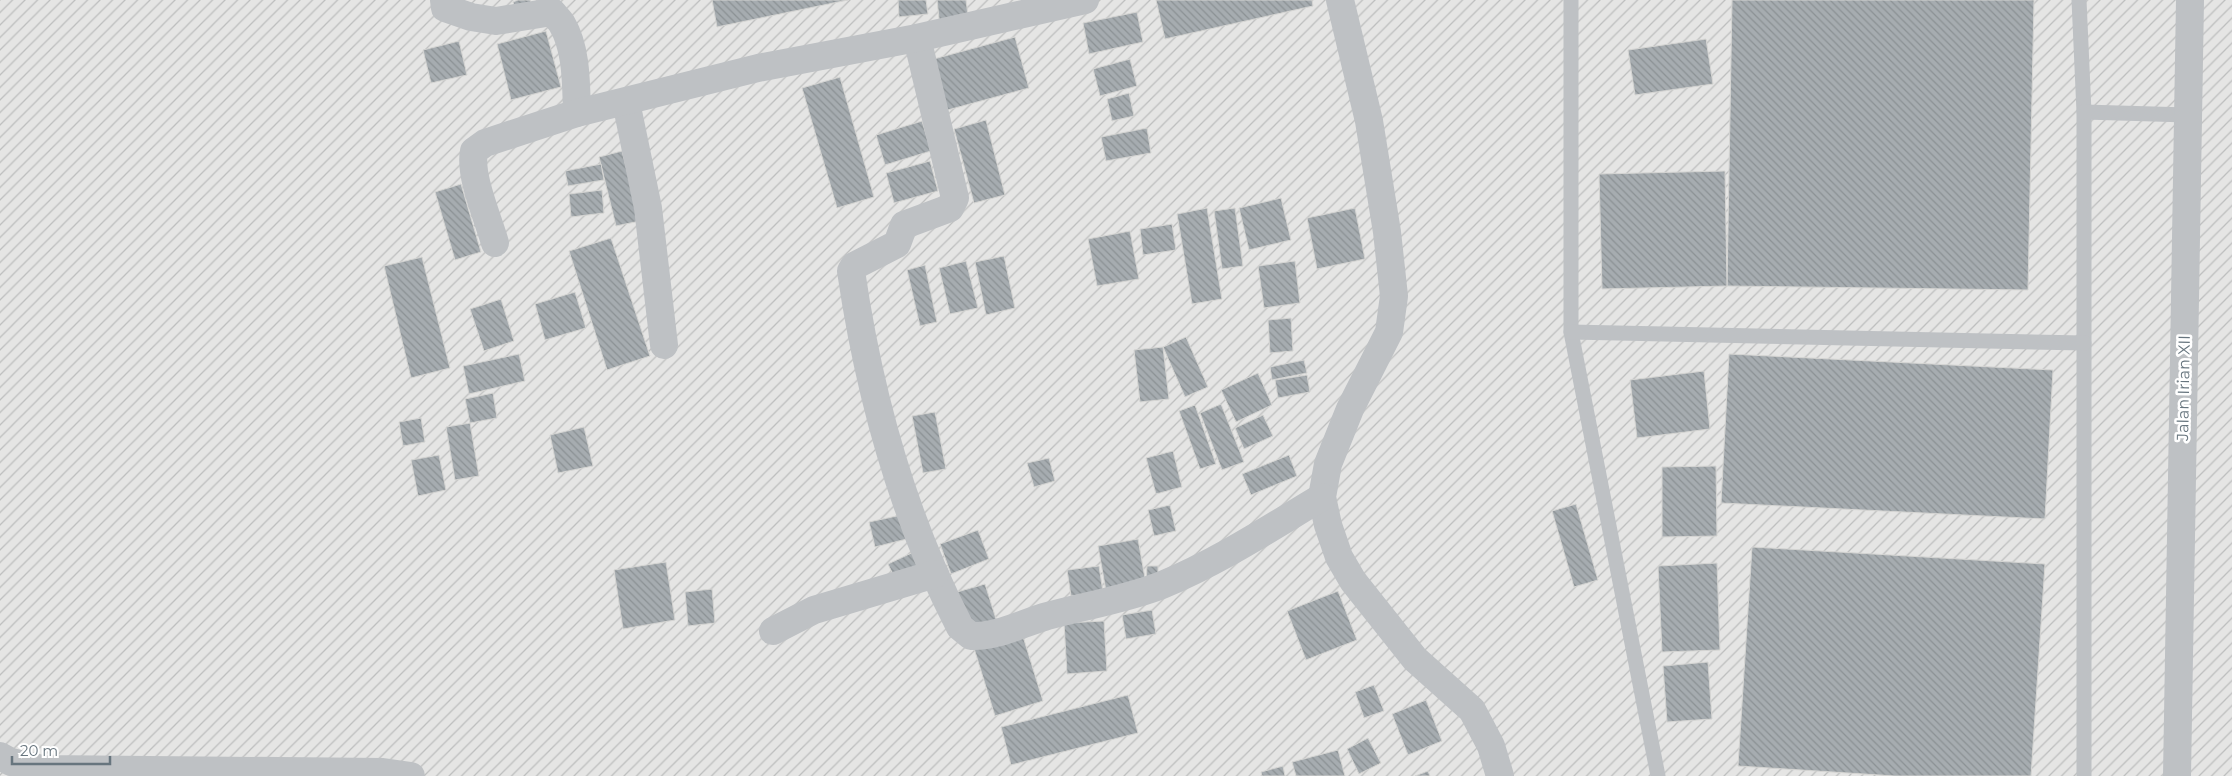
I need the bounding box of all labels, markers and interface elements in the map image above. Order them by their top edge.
street label: Jalan Irian XII [2173,335,2194,442]
scale bar [12,734,110,766]
text: 20 m [20,741,58,760]

